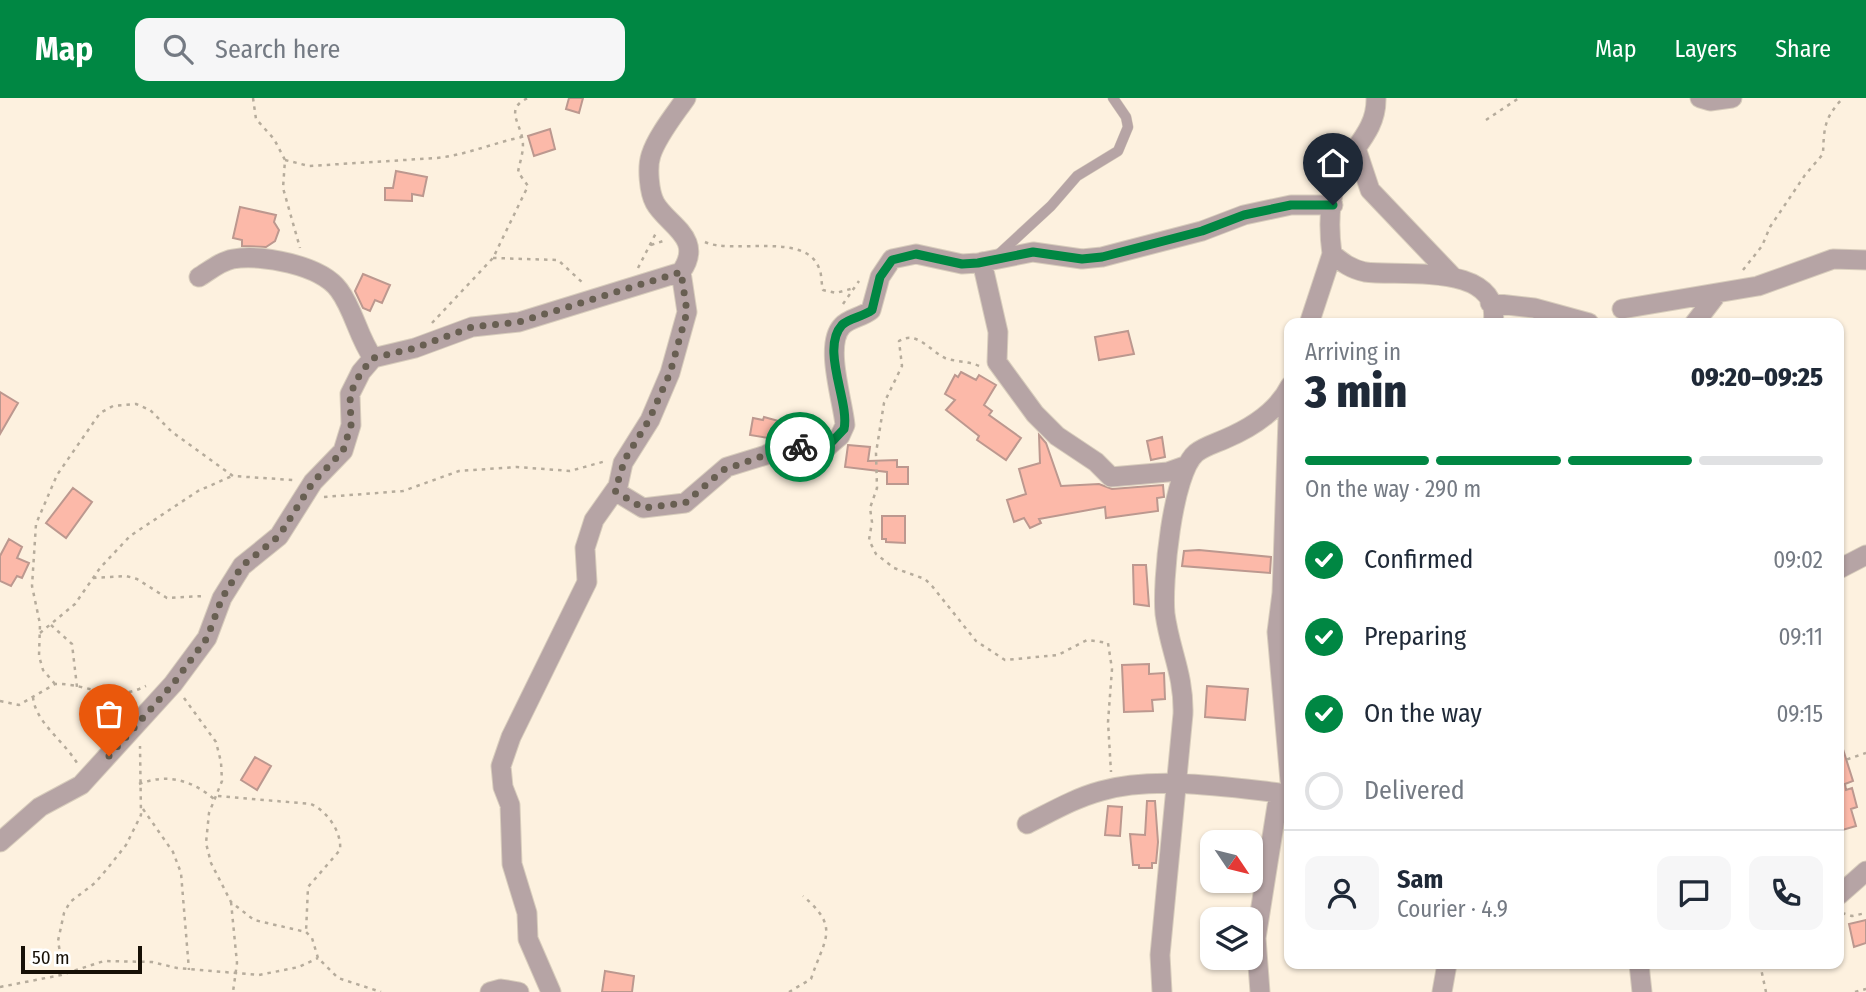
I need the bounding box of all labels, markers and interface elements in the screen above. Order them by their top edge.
search box [135,18,625,81]
text: Map [35,29,93,69]
icon: search [159,30,197,68]
text: Search here [215,34,340,65]
text: Map [1595,35,1637,63]
text: Layers [1675,35,1737,63]
text: Share [1775,35,1831,63]
pin [1303,133,1363,205]
icon: home [1314,144,1352,182]
text: Arriving in [1305,338,1401,366]
text: 09:20–09:25 [1691,362,1823,393]
text: 3 min [1305,364,1407,419]
courier [765,412,835,482]
icon: bike [781,428,819,466]
text: On the way · 290 m [1305,475,1481,503]
icon: check [1305,541,1343,579]
text: Confirmed [1364,544,1474,575]
text: 09:02 [1773,546,1823,574]
icon: check [1305,618,1343,656]
text: Preparing [1364,621,1466,652]
text: 09:11 [1778,623,1823,651]
pin [79,684,139,756]
icon: bag [90,695,128,733]
icon: check [1305,695,1343,733]
text: On the way [1364,698,1482,729]
text: 09:15 [1777,700,1823,728]
text: Delivered [1364,775,1465,806]
north arrow [1200,830,1264,892]
map controls [1200,830,1263,970]
button: person [1305,856,1379,930]
button: chat [1657,856,1731,930]
button: phone [1749,856,1823,930]
text: Sam [1397,864,1443,895]
text: Courier · 4.9 [1397,895,1508,923]
button: layers [1200,907,1263,970]
scale bar [21,943,142,975]
text: 50 m [32,946,70,969]

